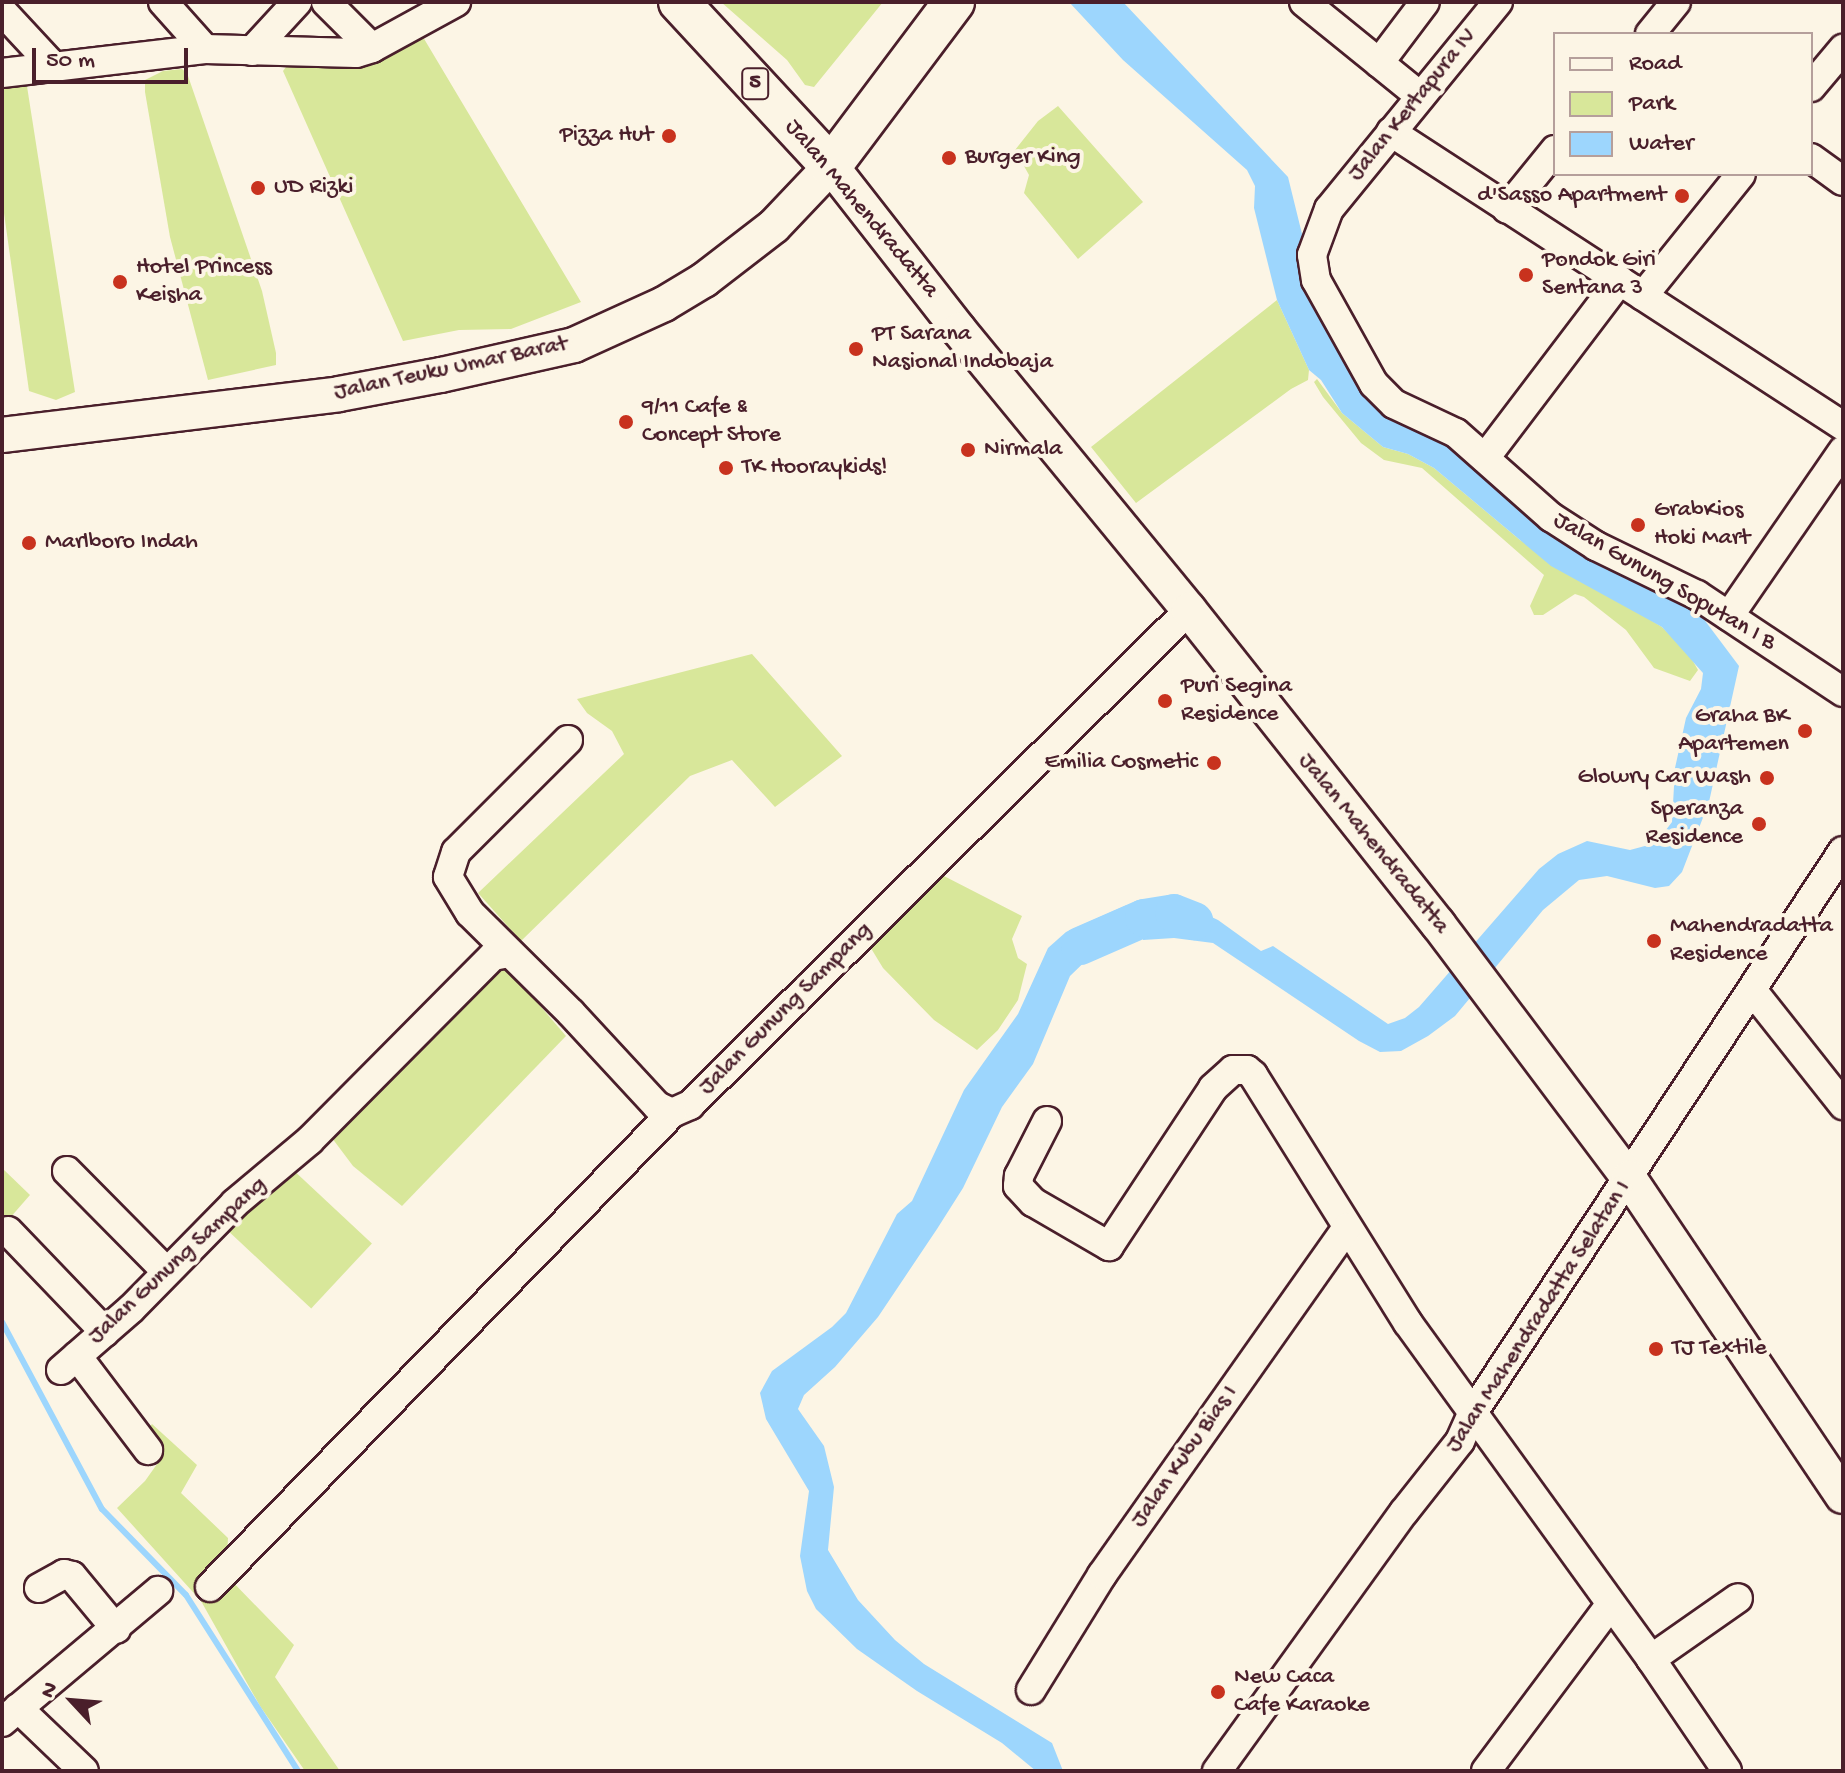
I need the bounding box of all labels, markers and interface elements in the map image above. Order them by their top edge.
street label: Jalan Kertapura IV [1342,23,1484,187]
scale bar [36,32,192,82]
legend [1553,32,1813,176]
text: 50 m [46,47,95,76]
text: Road [1629,50,1681,79]
road number: 5 [741,66,769,102]
text: Park [1629,90,1675,119]
street label: Jalan Mahendradatta [778,114,944,304]
place label: Pizza Hut [560,122,653,150]
marker: Pizza Hut [660,127,678,145]
text: Water [1629,130,1693,159]
place label: Burger King [965,144,1081,172]
marker: Burger King [940,149,958,167]
place label: UD Rizki [274,174,353,202]
marker: UD Rizki [249,179,267,197]
place label: d'Sasso Apartment [1477,182,1666,210]
marker: d'Sasso Apartment [1673,187,1691,205]
place label: Pondok Giri Sentana 3 [1542,247,1656,303]
place label: Hotel Princess Keisha [136,254,272,310]
marker: Pondok Giri Sentana 3 [1517,266,1535,284]
marker: Hotel Princess Keisha [111,273,129,291]
place label: PT Sarana Nasional Indobaja [872,321,1053,377]
street label: Jalan Teuku Umar Barat [332,330,570,408]
marker: PT Sarana Nasional Indobaja [847,340,865,358]
place label: 9/11 Cafe & Concept Store [642,394,781,450]
marker: 9/11 Cafe & Concept Store [617,413,635,431]
place label: Nirmala [984,436,1062,464]
marker: Nirmala [959,441,977,459]
place label: TK Hooraykids! [742,454,887,482]
marker: TK Hooraykids! [717,459,735,477]
place label: GrabKios Hoki Mart [1654,497,1750,553]
street label: Jalan Gunung Soputan I B [1548,506,1780,658]
marker: GrabKios Hoki Mart [1629,516,1647,534]
place label: Marlboro Indah [45,529,198,557]
marker: Marlboro Indah [20,534,38,552]
place label: Puri Segina Residence [1181,673,1292,729]
marker: Puri Segina Residence [1156,692,1174,710]
place label: Graha BK Apartemen [1678,703,1789,759]
marker: Graha BK Apartemen [1796,722,1814,740]
street label: Jalan Mahendradatta [1291,748,1455,940]
place label: Emilia Cosmetic [1044,749,1198,777]
marker: Emilia Cosmetic [1205,754,1223,772]
place label: Glowry Car Wash [1578,764,1751,792]
marker: Glowry Car Wash [1758,769,1776,787]
place label: Speranza Residence [1646,796,1743,852]
marker: Speranza Residence [1750,815,1768,833]
place label: Mahendradatta Residence [1670,913,1833,969]
street label: Jalan Gunung Sampang [693,916,879,1102]
marker: Mahendradatta Residence [1645,932,1663,950]
street label: Jalan Gunung Sampang [83,1171,273,1351]
street label: Jalan Mahendradatta Selatan I [1440,1176,1638,1458]
place label: TJ Textile [1672,1335,1767,1363]
marker: TJ Textile [1647,1340,1665,1358]
street label: Jalan Kubu Bias I [1125,1380,1245,1534]
north arrow [32,1661,112,1741]
place label: New Caca Cafe Karaoke [1234,1664,1370,1720]
text: N [36,1678,65,1703]
marker: New Caca Cafe Karaoke [1209,1683,1227,1701]

